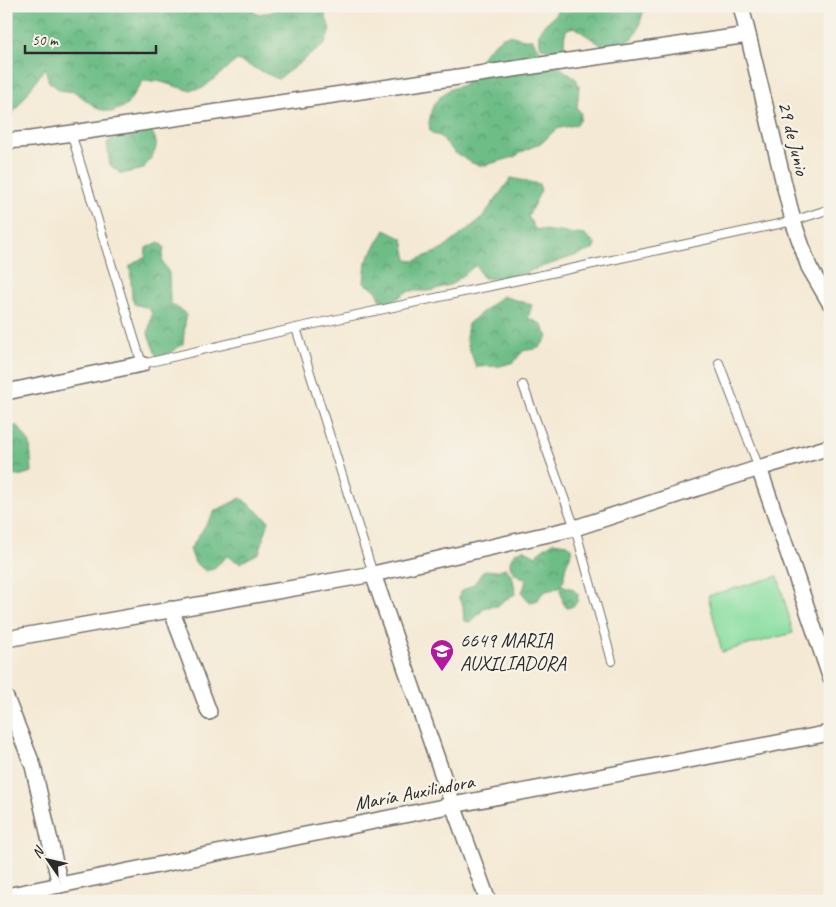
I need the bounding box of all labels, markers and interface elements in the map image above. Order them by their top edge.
scale bar [25,22,156,54]
text: 50 m [32,31,59,50]
street label: 29 de Junio [772,99,815,179]
place label: 6649 MARIA AUXILIADORA [460,628,567,676]
school or university icon: 6649 MARIA AUXILIADORA [429,638,455,672]
street label: María Auxiliadora [352,768,477,816]
north arrow [22,834,72,884]
text: N [28,843,48,861]

